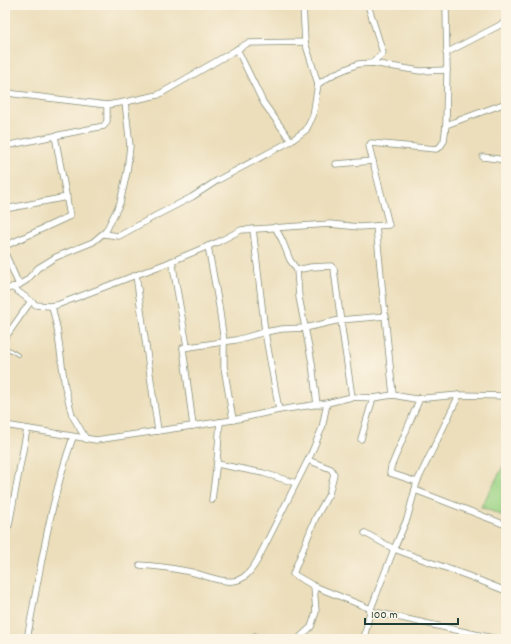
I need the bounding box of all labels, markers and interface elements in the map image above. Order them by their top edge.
scale bar [365,600,458,626]
text: 100 m [371,607,398,624]

